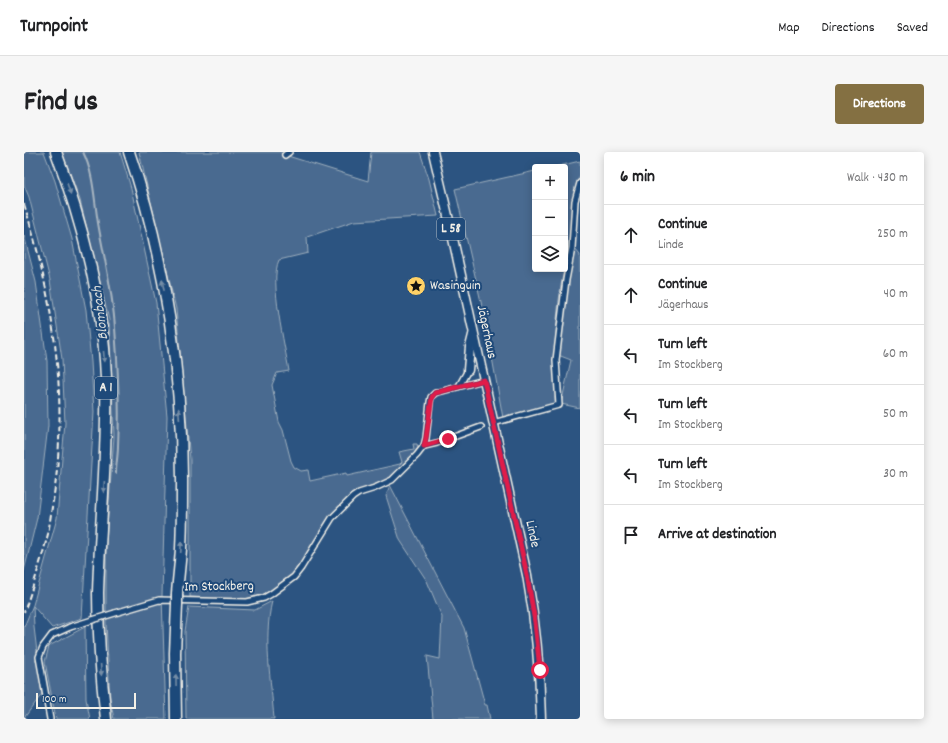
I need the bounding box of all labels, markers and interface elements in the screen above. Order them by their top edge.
text: Turnpoint [20,14,88,41]
text: Map [778,18,800,38]
text: Directions [822,18,875,38]
text: Saved [897,18,928,38]
text: Find us [24,84,98,124]
button: Directions [835,84,924,124]
map controls [532,164,568,272]
button: + [532,164,568,200]
text: 6 min [620,166,655,190]
text: Walk · 430 m [847,169,908,188]
one-way arrow [67,183,73,195]
button: − [532,200,568,236]
text: Continue [658,214,707,236]
road number: L 58 [437,218,465,240]
icon: ahead [620,224,642,246]
text: 250 m [877,225,908,244]
button: layers [532,236,568,272]
text: Linde [658,236,684,255]
text: Continue [658,274,707,296]
place icon: Wasinguin [405,275,427,297]
place label: Wasinguin [430,276,481,296]
one-way arrow [160,279,166,291]
water label: Blombach [87,284,115,341]
icon: ahead [620,284,642,306]
text: 40 m [884,285,908,304]
text: Jägerhaus [658,296,709,315]
street label: Jägerhaus [471,303,501,361]
text: Turn left [658,334,707,356]
icon: left [620,344,642,366]
text: 60 m [883,345,908,364]
one-way arrow [101,351,107,363]
text: Im Stockberg [658,356,723,375]
road number: A 1 [95,377,117,399]
text: Turn left [658,394,707,416]
icon: left [620,404,642,426]
text: 50 m [883,405,908,424]
one-way arrow [176,408,182,420]
text: Im Stockberg [658,416,723,435]
route end [439,430,457,448]
text: Turn left [658,454,707,476]
icon: left [620,464,642,486]
text: 30 m [883,465,908,484]
text: Im Stockberg [658,476,723,495]
one-way arrow [100,481,107,493]
street label: Linde [519,518,545,550]
icon: arrive [620,524,642,546]
text: Arrive at destination [658,524,776,546]
one-way arrow [177,541,184,553]
street label: Im Stockberg [184,576,254,598]
route start [531,661,549,679]
one-way arrow [97,664,104,676]
one-way arrow [173,673,179,686]
scale bar [36,691,136,710]
text: 100 m [42,692,66,708]

